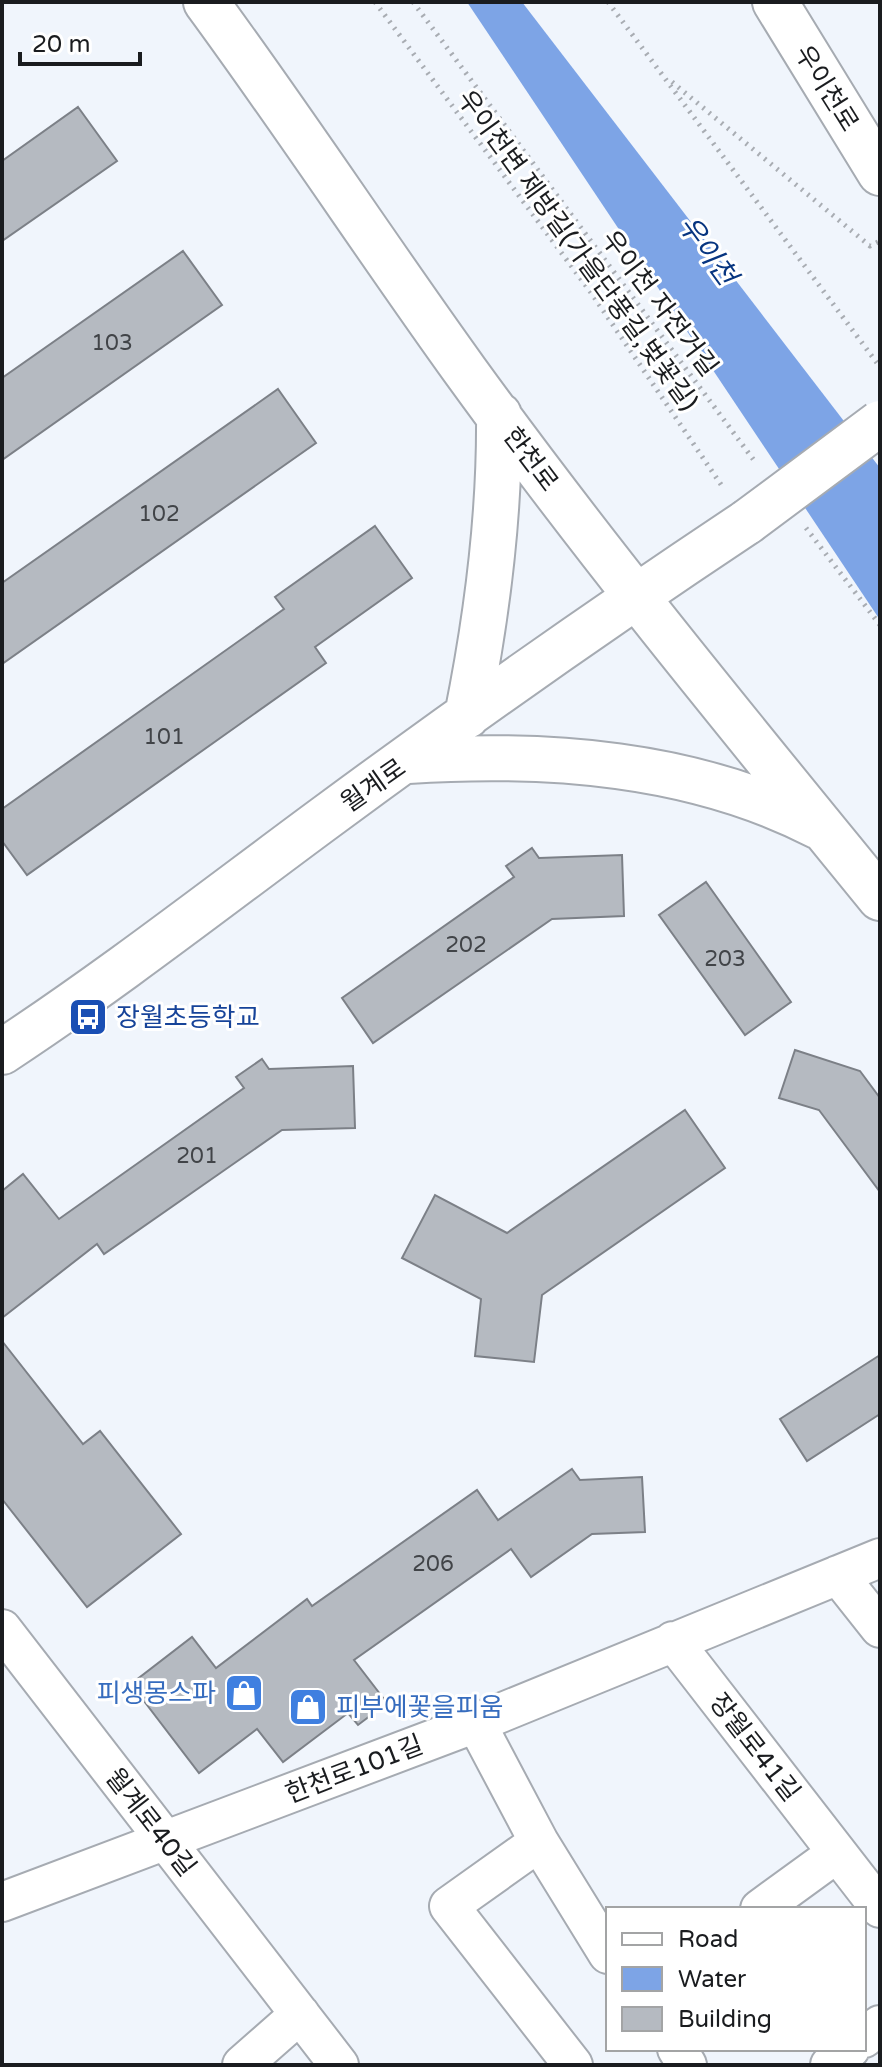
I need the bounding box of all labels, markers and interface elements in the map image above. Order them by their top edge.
scale bar [20,16,140,66]
text: 20 m [32,30,90,59]
street label: 우이천로 [788,39,865,137]
street label: 우이천변 제방길(가을단풍길,벚꽃길) [451,84,704,417]
water label: 우이천 [671,209,746,294]
street label: 우이천 자전거길 [595,224,724,382]
house number: 103 [91,330,133,356]
street label: 한천로 [497,421,565,497]
house number: 102 [138,501,180,527]
house number: 101 [143,724,185,750]
street label: 월계로 [335,752,412,819]
house number: 202 [445,932,487,958]
house number: 203 [704,946,746,972]
bus stop icon: 장월초등학교 [67,996,109,1038]
place label: 장월초등학교 [116,1002,260,1033]
house number: 201 [176,1143,218,1169]
house number: 206 [412,1551,454,1577]
shop icon: 피생몽스파 [223,1672,265,1714]
place label: 피생몽스파 [96,1678,216,1709]
shop icon: 피부에꽃을피움 [287,1686,329,1728]
street label: 장월로41길 [703,1687,806,1807]
place label: 피부에꽃을피움 [336,1692,503,1723]
street label: 한천로101길 [281,1729,427,1810]
street label: 월계로40길 [99,1762,202,1882]
legend [606,1907,866,2051]
text: Road [678,1925,738,1954]
text: Water [678,1965,747,1994]
text: Building [678,2005,772,2034]

